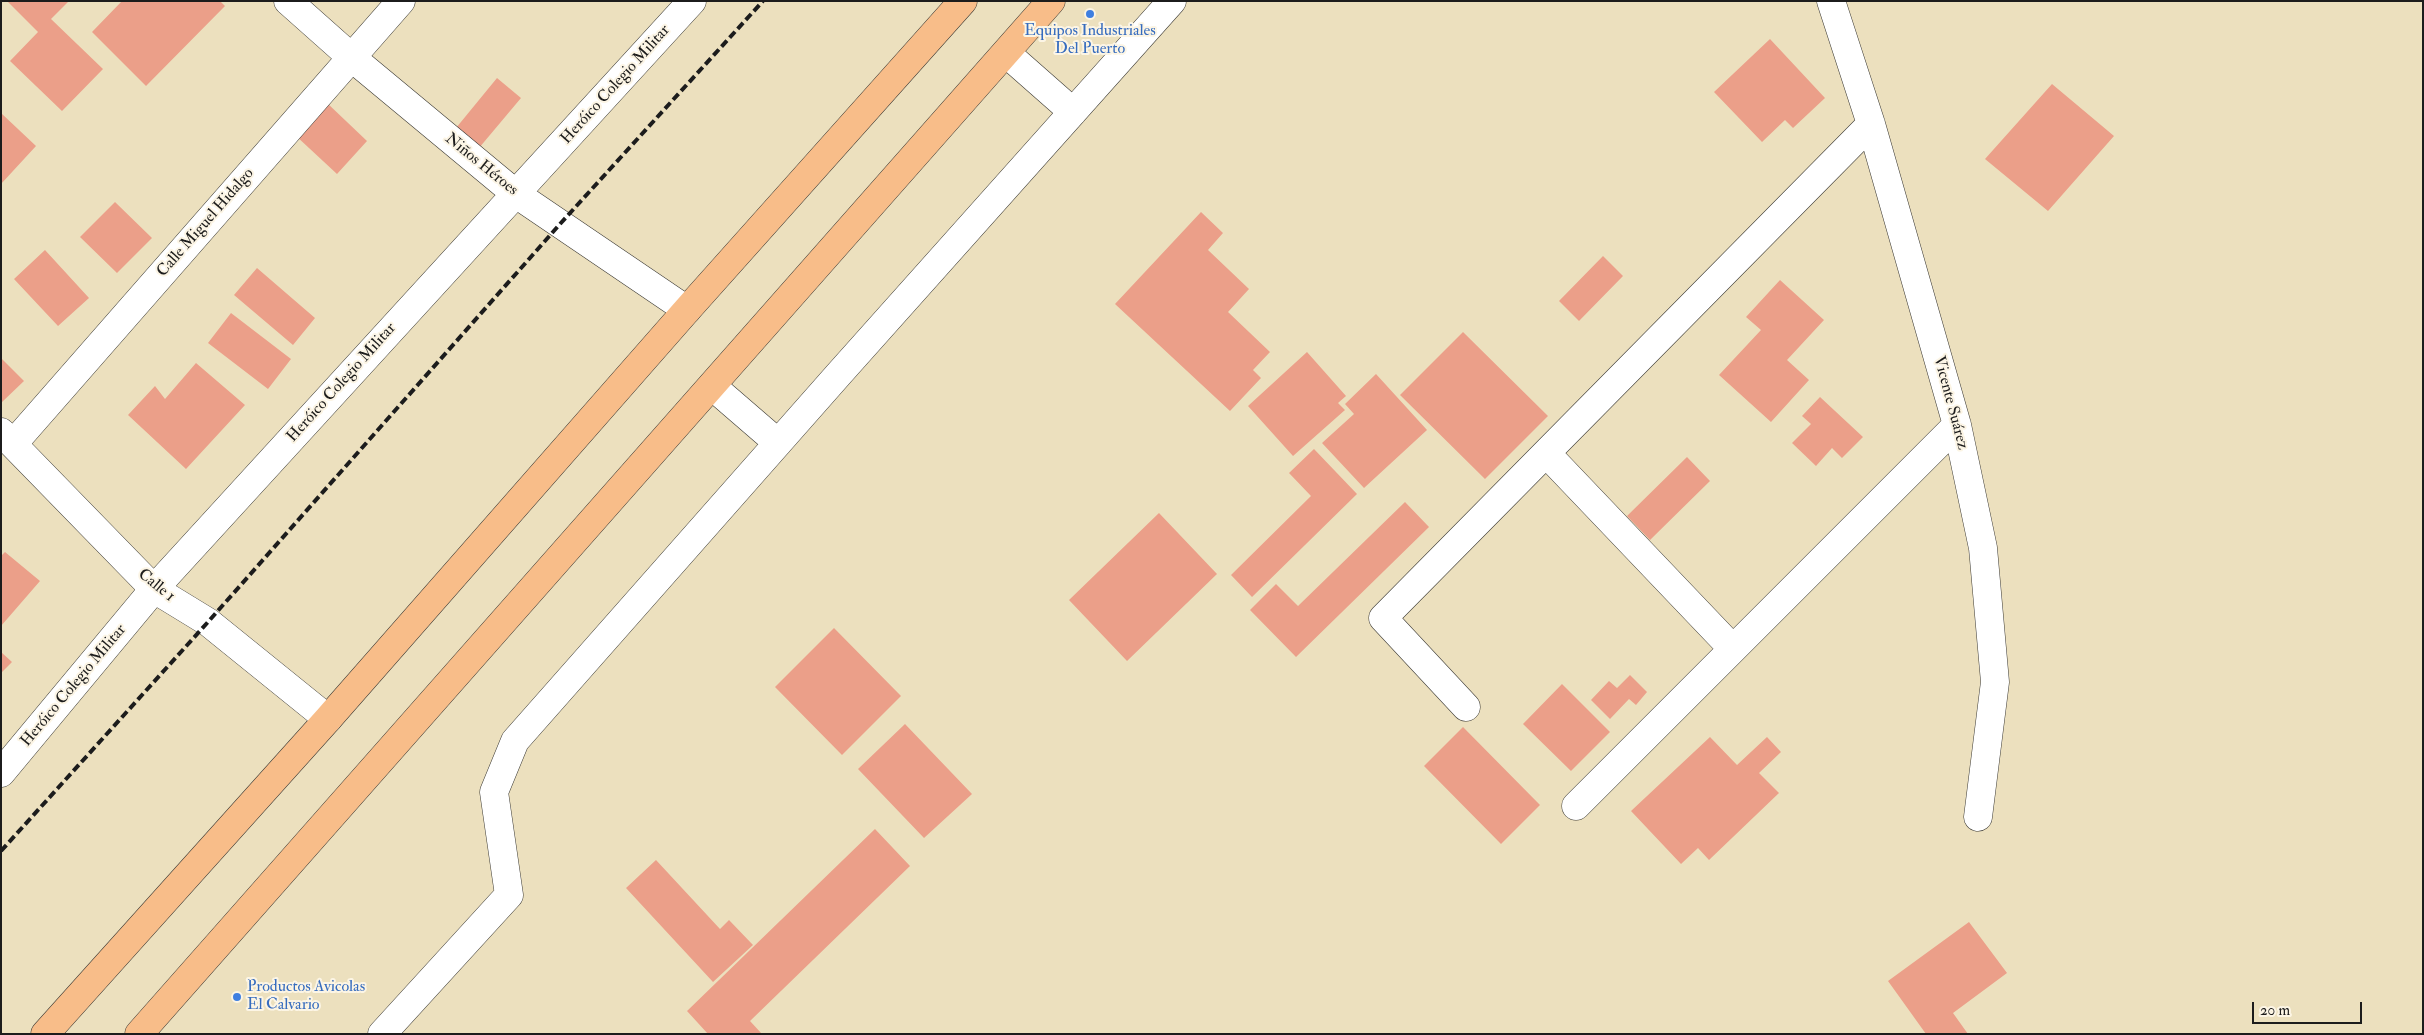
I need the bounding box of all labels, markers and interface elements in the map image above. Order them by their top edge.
marker: Equipos Industriales Del Puerto [1084,8,1096,20]
street label: Heróico Colegio Militar [557,21,675,149]
place label: Equipos Industriales Del Puerto [1024,22,1156,60]
street label: Niños Héroes [441,130,521,200]
street label: Calle Miguel Hidalgo [153,165,259,281]
street label: Heróico Colegio Militar [283,319,401,447]
street label: Vicente Suárez [1928,354,1972,452]
street label: Calle 1 [134,565,178,607]
street label: Heróico Colegio Militar [17,621,131,751]
place label: Productos Avicolas El Calvario [247,978,365,1016]
marker: Productos Avicolas El Calvario [231,991,243,1003]
scale bar [2254,992,2364,1024]
text: 20 m [2260,1001,2290,1020]

